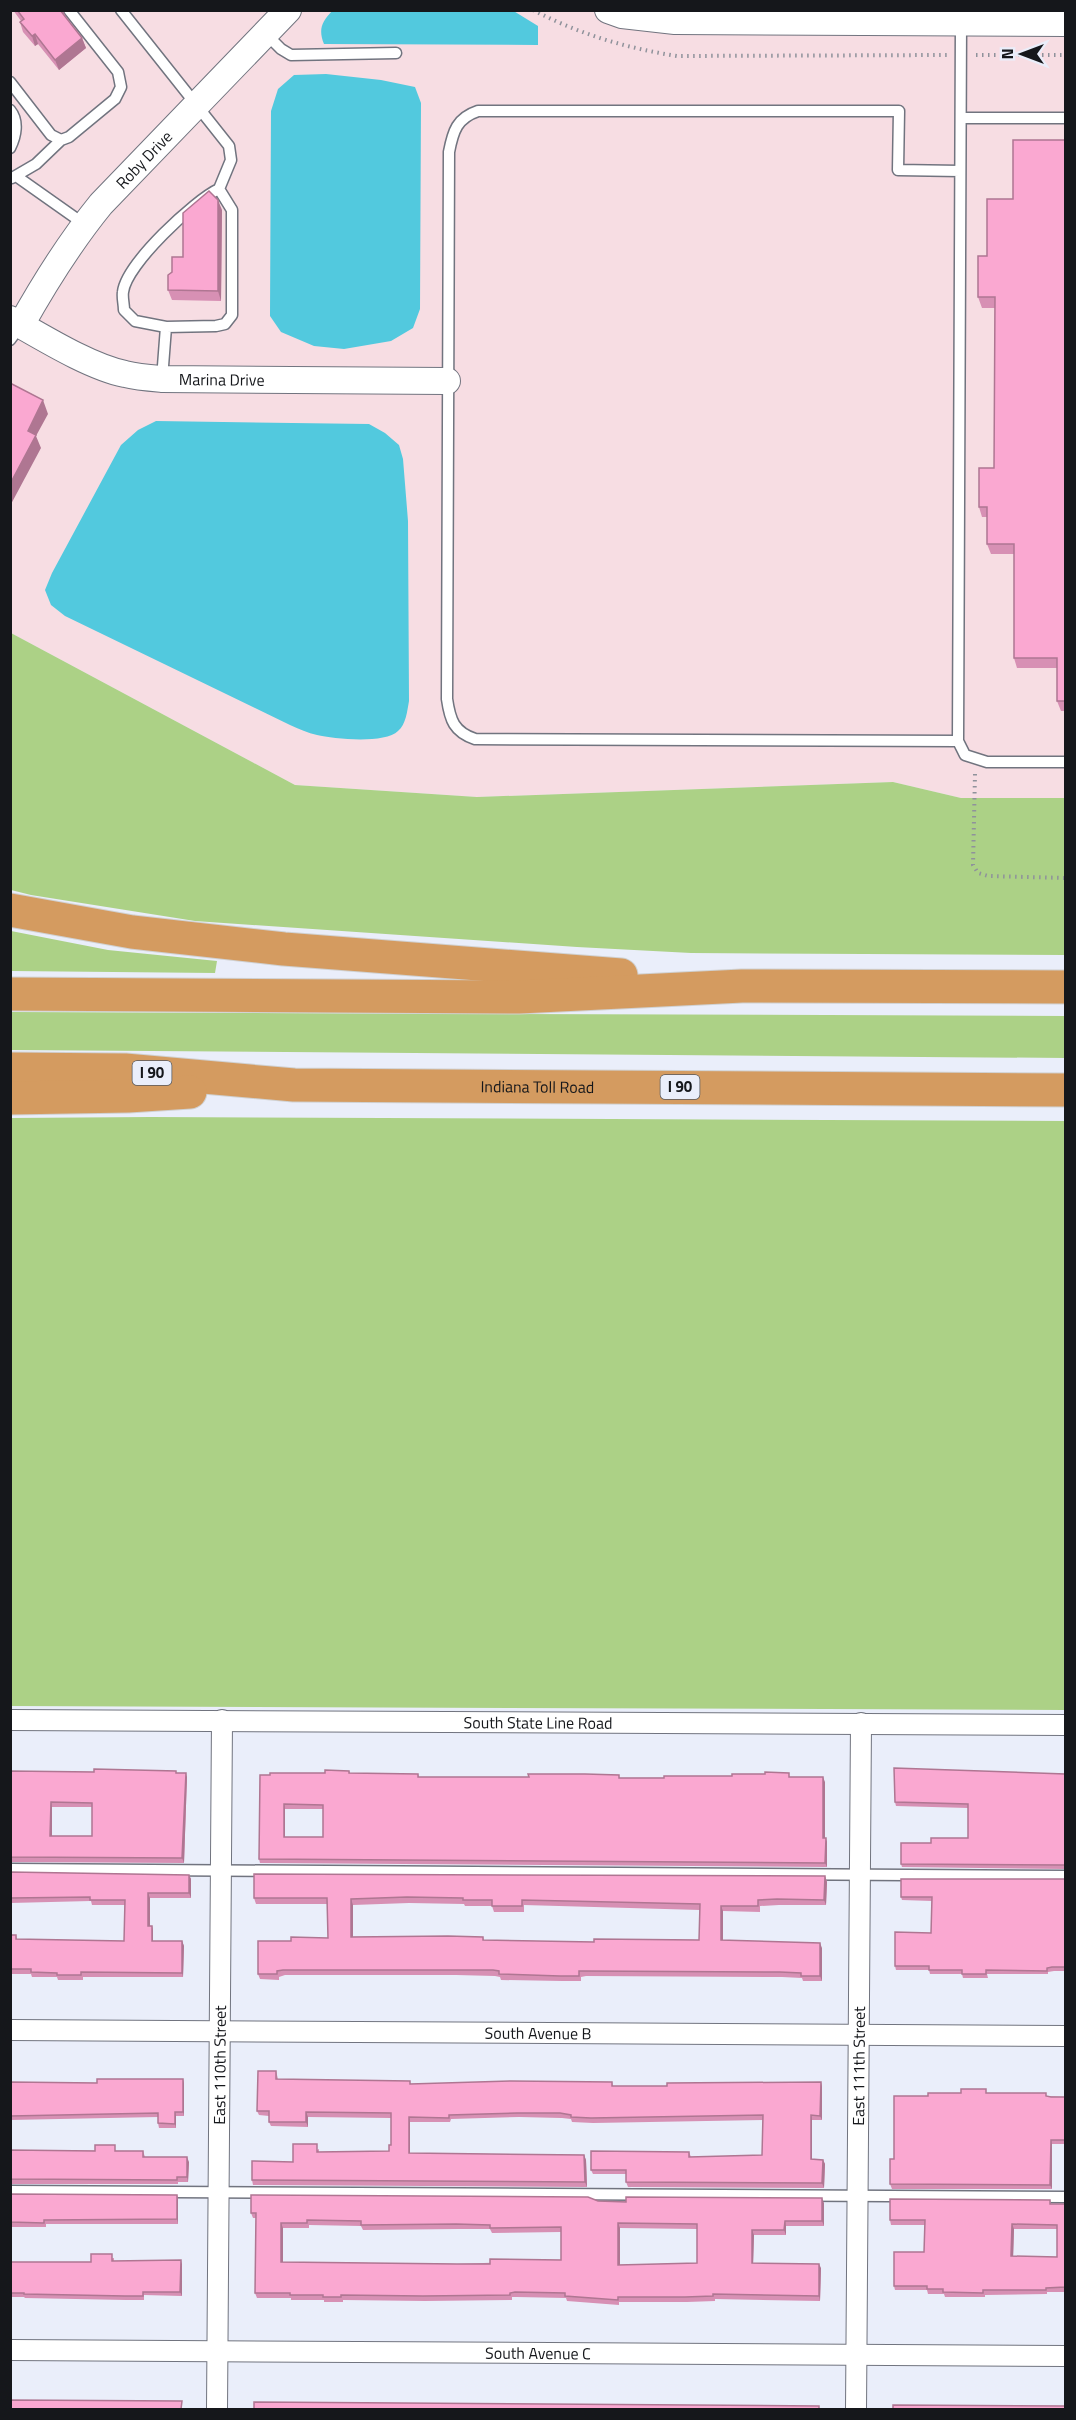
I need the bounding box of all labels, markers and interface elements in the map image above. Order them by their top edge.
north arrow [992,24,1052,84]
text: N [995,48,1019,60]
street label: Roby Drive [110,125,178,194]
street label: Marina Drive [179,367,265,392]
road number: I 90 [132,1061,172,1085]
street label: Indiana Toll Road [480,1074,594,1099]
road number: I 90 [660,1075,700,1099]
street label: South State Line Road [463,1710,613,1735]
street label: East 110th Street [207,2005,232,2125]
street label: East 111th Street [846,2006,871,2126]
street label: South Avenue B [484,2021,592,2045]
street label: South Avenue C [485,2341,591,2365]

